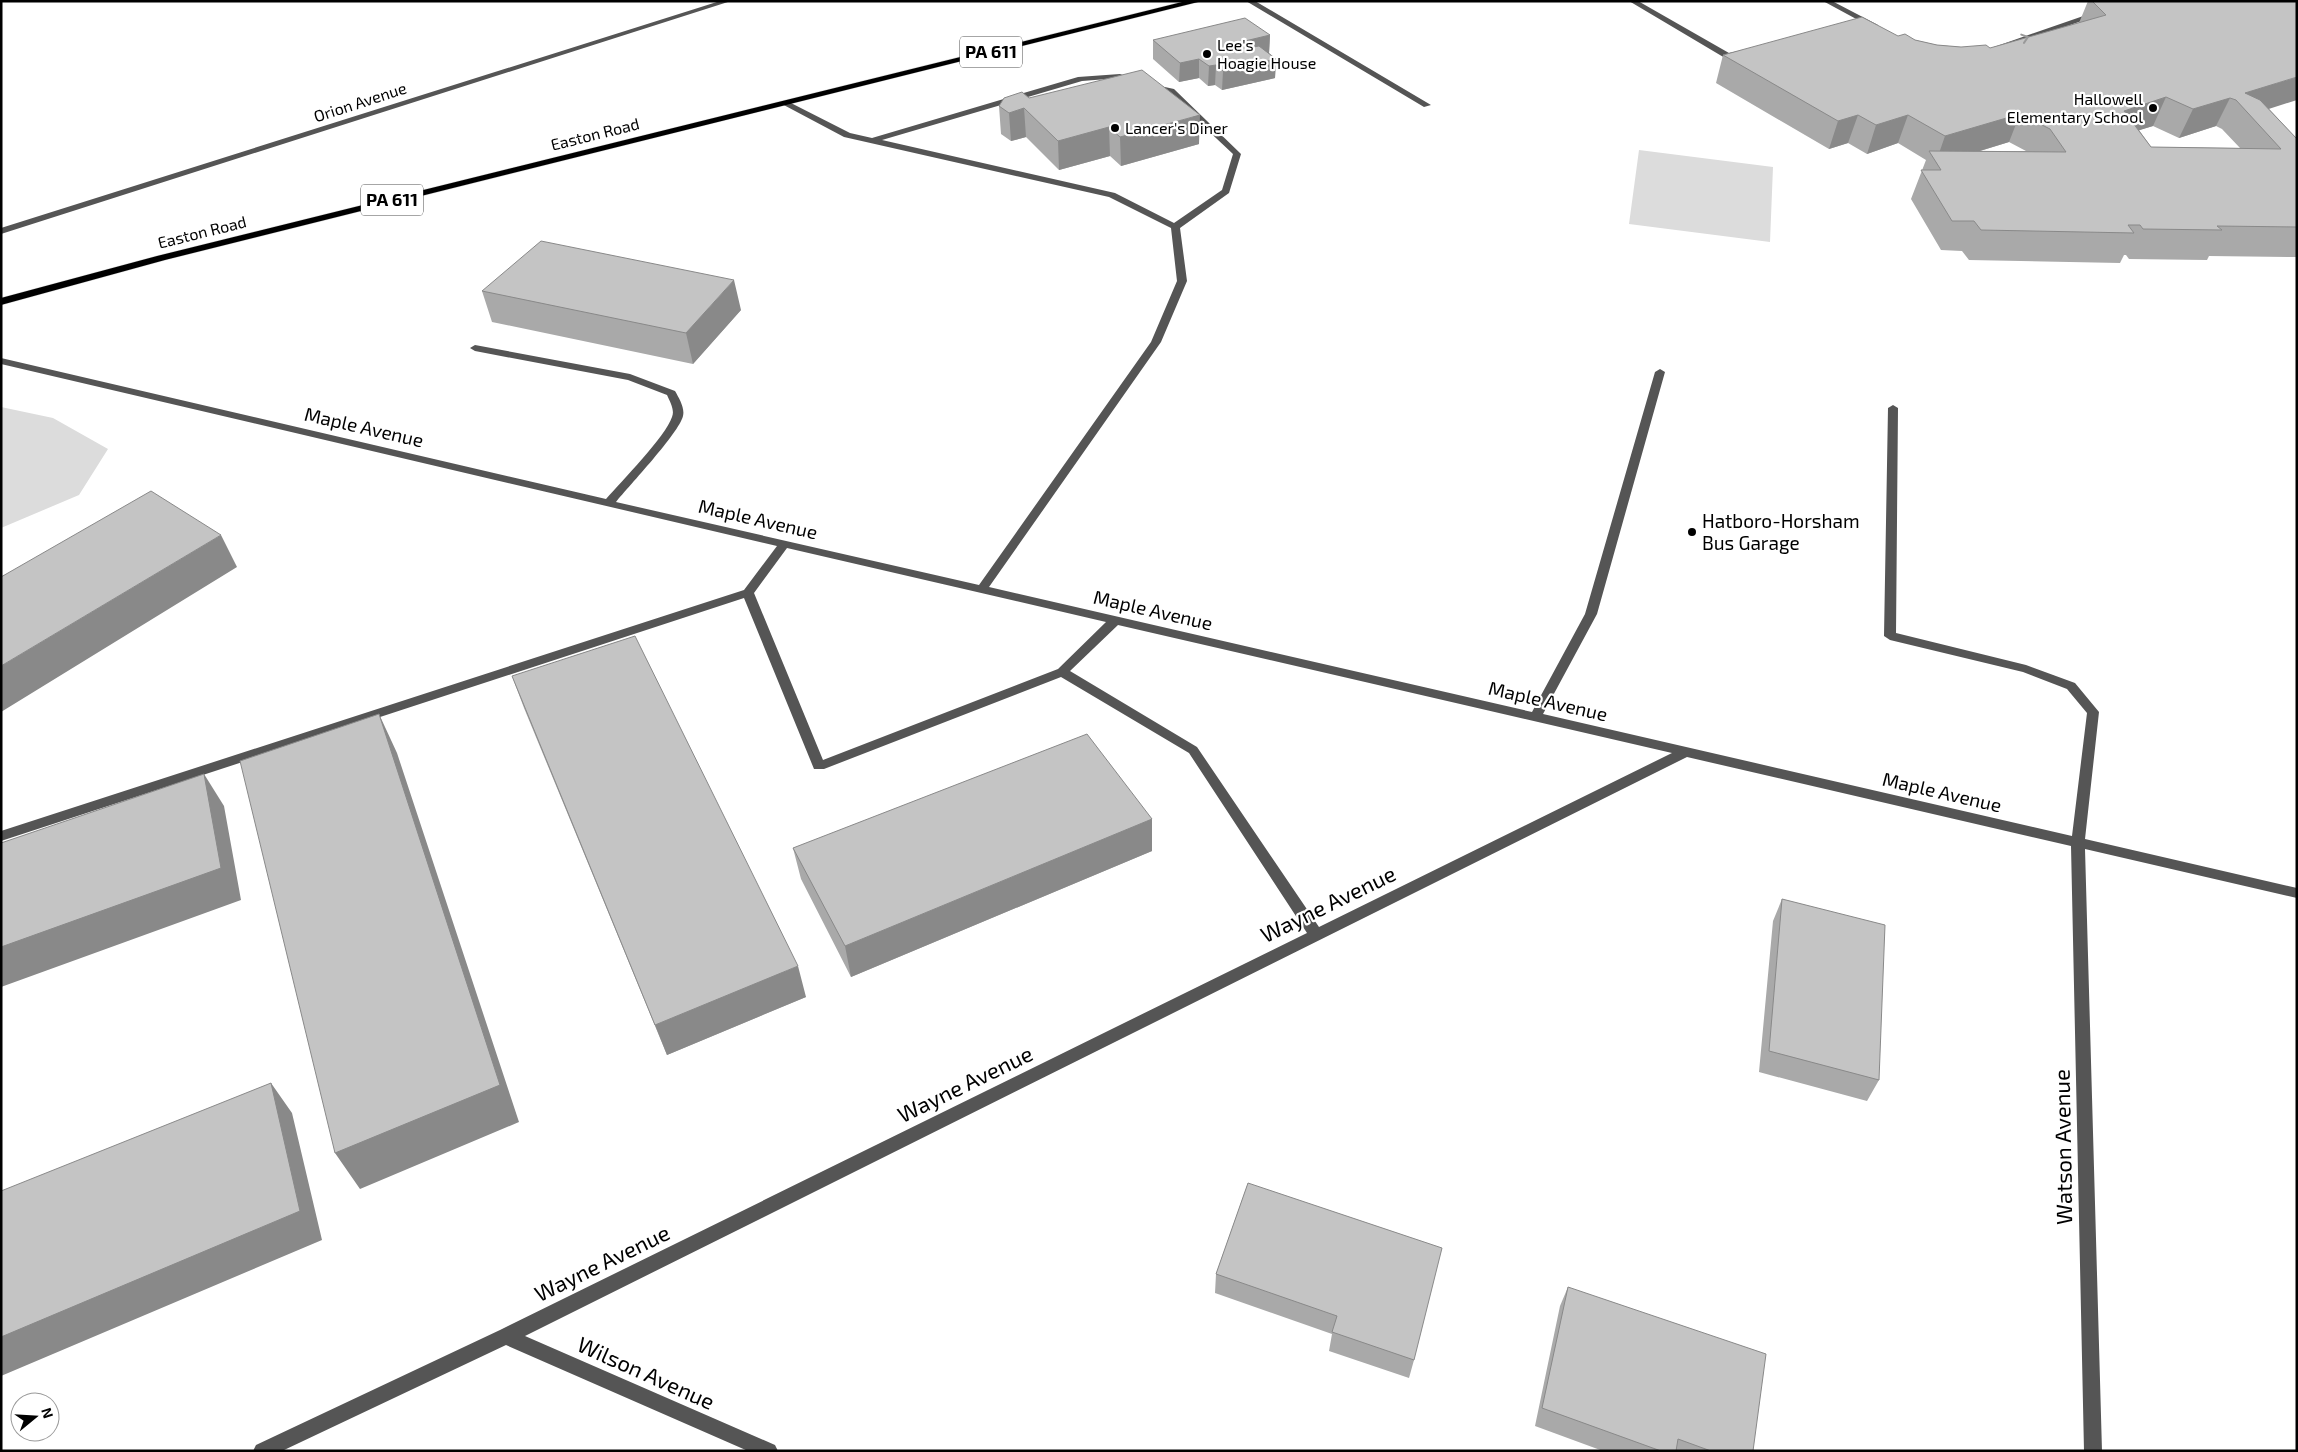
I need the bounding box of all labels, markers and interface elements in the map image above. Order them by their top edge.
one-way arrow [2020,34,2028,44]
place label: Lee's Hoagie House [1217,35,1316,72]
road number: PA 611 [960,36,1022,68]
marker: Lee's Hoagie House [1201,48,1213,60]
street label: Orion Avenue [311,78,409,125]
place label: Hallowell Elementary School [2007,89,2143,126]
marker: Hallowell Elementary School [2147,102,2159,114]
street label: Easton Road [549,113,641,154]
place label: Lancer's Diner [1125,118,1229,137]
marker: Lancer's Diner [1109,122,1121,134]
road number: PA 611 [361,184,423,216]
street label: Easton Road [156,211,248,252]
street label: Maple Avenue [302,402,426,451]
street label: Maple Avenue [696,494,820,543]
place label: Hatboro-Horsham Bus Garage [1702,509,1860,554]
marker: Hatboro-Horsham Bus Garage [1686,526,1698,538]
street label: Maple Avenue [1091,585,1215,634]
street label: Maple Avenue [1486,676,1610,725]
street label: Maple Avenue [1880,767,2004,816]
street label: Wayne Avenue [1256,859,1399,947]
street label: Wayne Avenue [893,1039,1036,1127]
street label: Watson Avenue [2048,1069,2076,1225]
street label: Wayne Avenue [530,1218,673,1306]
street label: Wilson Avenue [574,1330,719,1414]
north arrow [10,1392,60,1442]
text: N [38,1405,57,1420]

